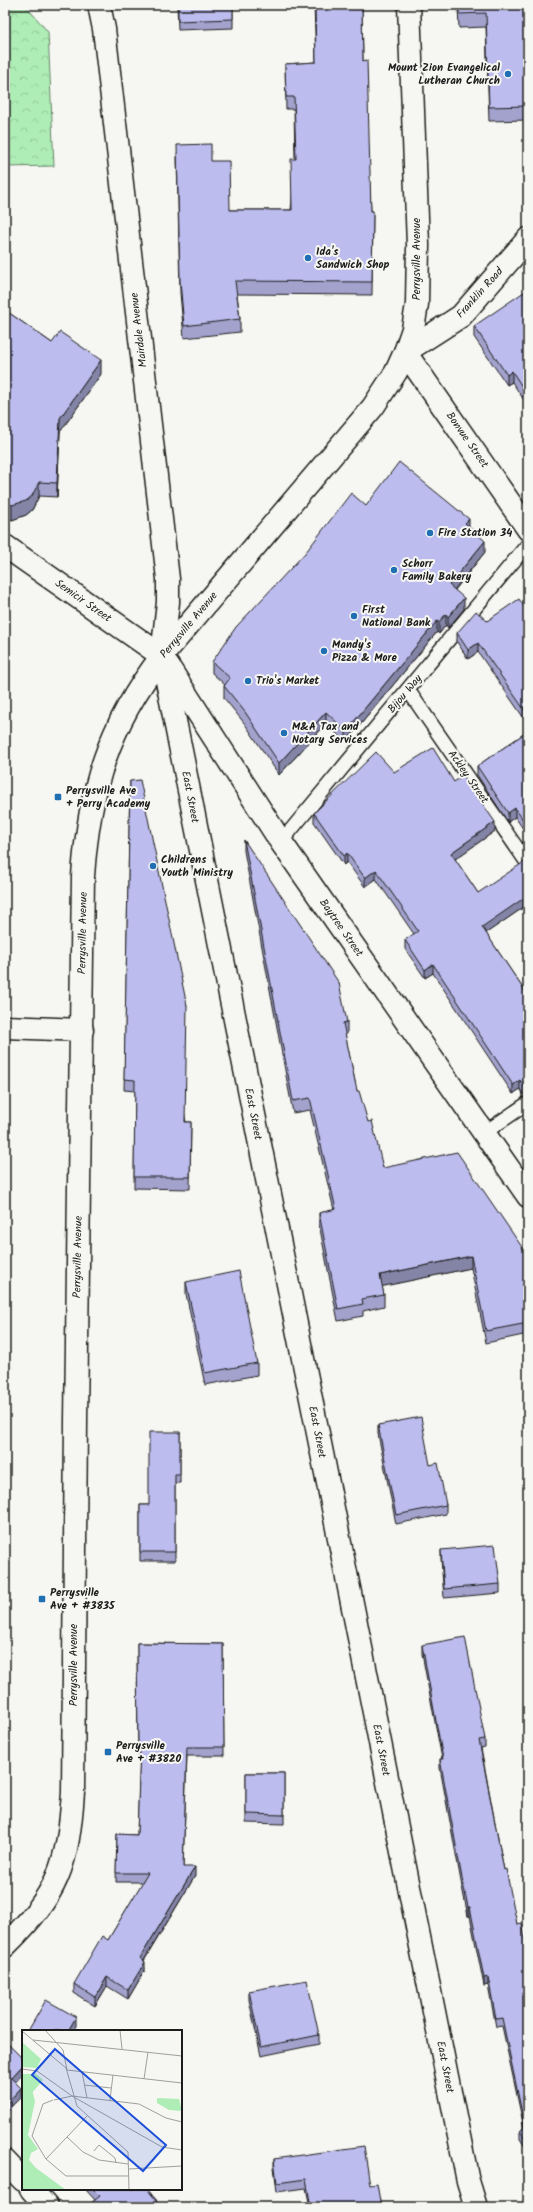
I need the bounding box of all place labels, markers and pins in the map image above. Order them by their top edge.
place label: Mount Zion Evangelical Lutheran Church [388,59,500,90]
marker: Mount Zion Evangelical Lutheran Church [503,69,513,79]
place label: Ida's Sandwich Shop [316,243,389,274]
marker: Ida's Sandwich Shop [303,253,313,263]
place label: Fire Station 34 [438,524,512,542]
marker: Fire Station 34 [425,528,435,538]
place label: Schorr Family Bakery [402,555,472,586]
marker: Schorr Family Bakery [389,565,399,575]
place label: First National Bank [362,601,431,632]
marker: First National Bank [349,611,359,621]
place label: Mandy's Pizza & More [332,636,397,667]
marker: Mandy's Pizza & More [319,646,329,656]
place label: Trio's Market [256,672,320,690]
marker: Trio's Market [243,676,253,686]
place label: M&A Tax and Notary Services [292,718,368,749]
marker: M&A Tax and Notary Services [279,728,289,738]
place label: Perrysville Ave + Perry Academy [66,782,150,813]
marker: Perrysville Ave + Perry Academy [53,792,63,802]
place label: Childrens Youth Ministry [161,851,233,882]
marker: Childrens Youth Ministry [148,861,158,871]
place label: Perrysville Ave + #3835 [50,1584,116,1615]
marker: Perrysville Ave + #3835 [37,1594,47,1604]
place label: Perrysville Ave + #3820 [116,1737,182,1768]
marker: Perrysville Ave + #3820 [103,1747,113,1757]

